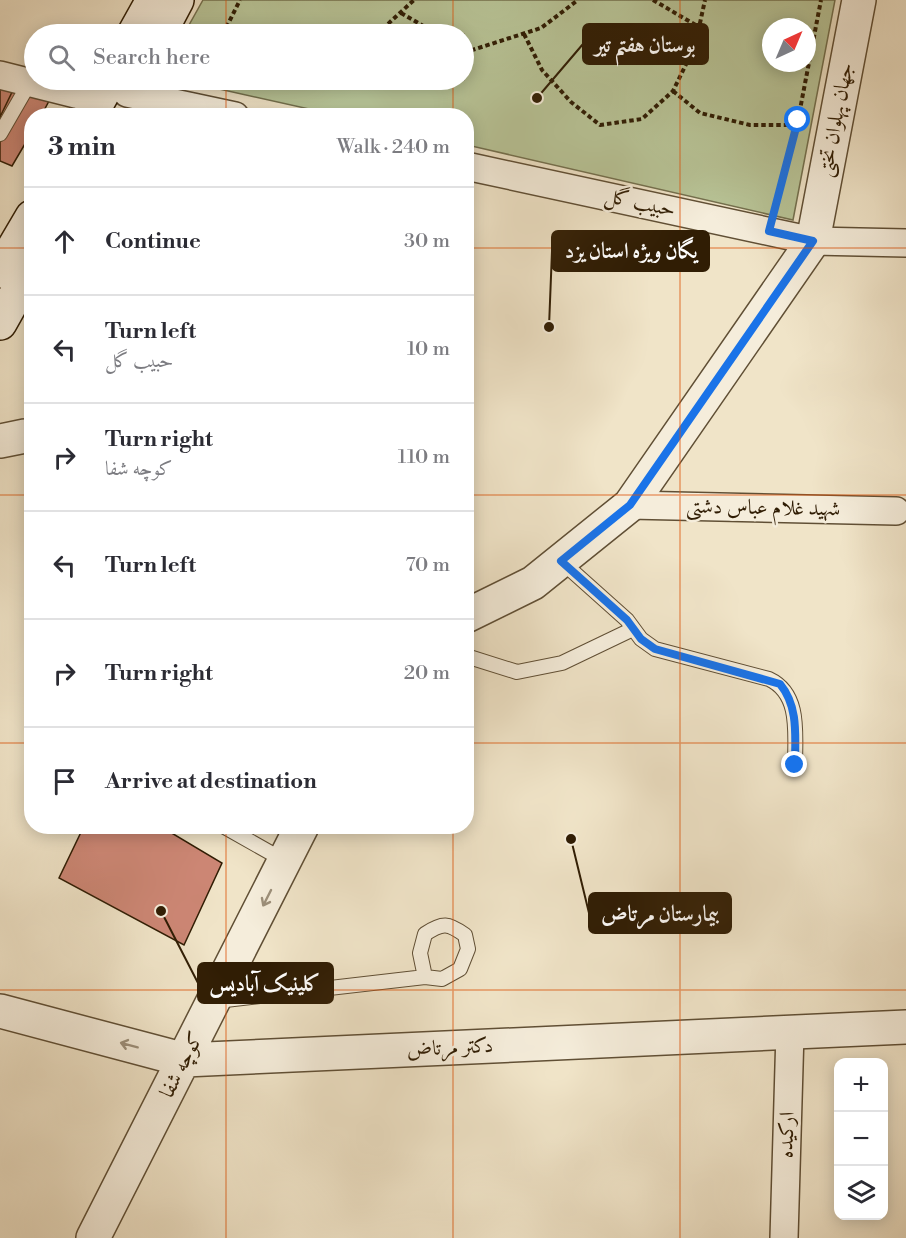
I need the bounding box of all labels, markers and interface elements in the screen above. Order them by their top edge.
north arrow [762,18,816,72]
search box [24,24,474,90]
callout: بوستان هفتم تیر [583,24,708,64]
text: بوستان هفتم تیر [591,32,696,67]
icon: search [45,41,78,74]
text: Search here [93,44,210,71]
street label: جهان پهلوان تختی [812,61,861,180]
route start [784,106,810,132]
text: 3 min [48,131,116,163]
text: Walk · 240 m [337,135,450,160]
street label: حبیب گل [602,182,678,224]
icon: ahead [48,225,81,258]
text: Continue [105,228,201,255]
text: 30 m [404,229,450,254]
callout: یگان ویژه استان یزد [552,231,709,271]
text: یگان ویژه استان یزد [564,236,699,265]
text: Turn left [105,318,196,345]
icon: left [48,333,81,366]
text: 10 m [407,337,450,362]
text: حبیب گل [105,349,173,374]
text: Turn right [105,426,213,453]
icon: right [48,441,81,474]
text: 110 m [398,445,450,470]
text: کوچه شفا [105,457,172,482]
street label: شهید غلام عباس دشتی [685,494,840,526]
icon: left [48,549,81,582]
text: Turn left [105,552,196,579]
text: 70 m [406,553,450,578]
icon: right [48,657,81,690]
text: Turn right [105,660,213,687]
text: 20 m [404,661,450,686]
route end [781,751,807,777]
icon: arrive [48,765,81,798]
text: Arrive at destination [105,768,317,795]
one-way arrow [260,888,272,906]
callout: بیمارستان مرتاض [589,893,731,933]
text: بیمارستان مرتاض [601,901,719,930]
callout: کلینیک آبادیس [198,963,333,1003]
text: کلینیک آبادیس [209,970,321,998]
street label: کوچه شفا [154,1028,210,1102]
street label: دکتر مرتاض [406,1033,494,1064]
one-way arrow [120,1039,139,1050]
map controls [834,1058,888,1220]
button: + [834,1058,888,1112]
street label: ارکیده [773,1111,801,1159]
button: − [834,1112,888,1166]
button: layers [834,1166,888,1220]

